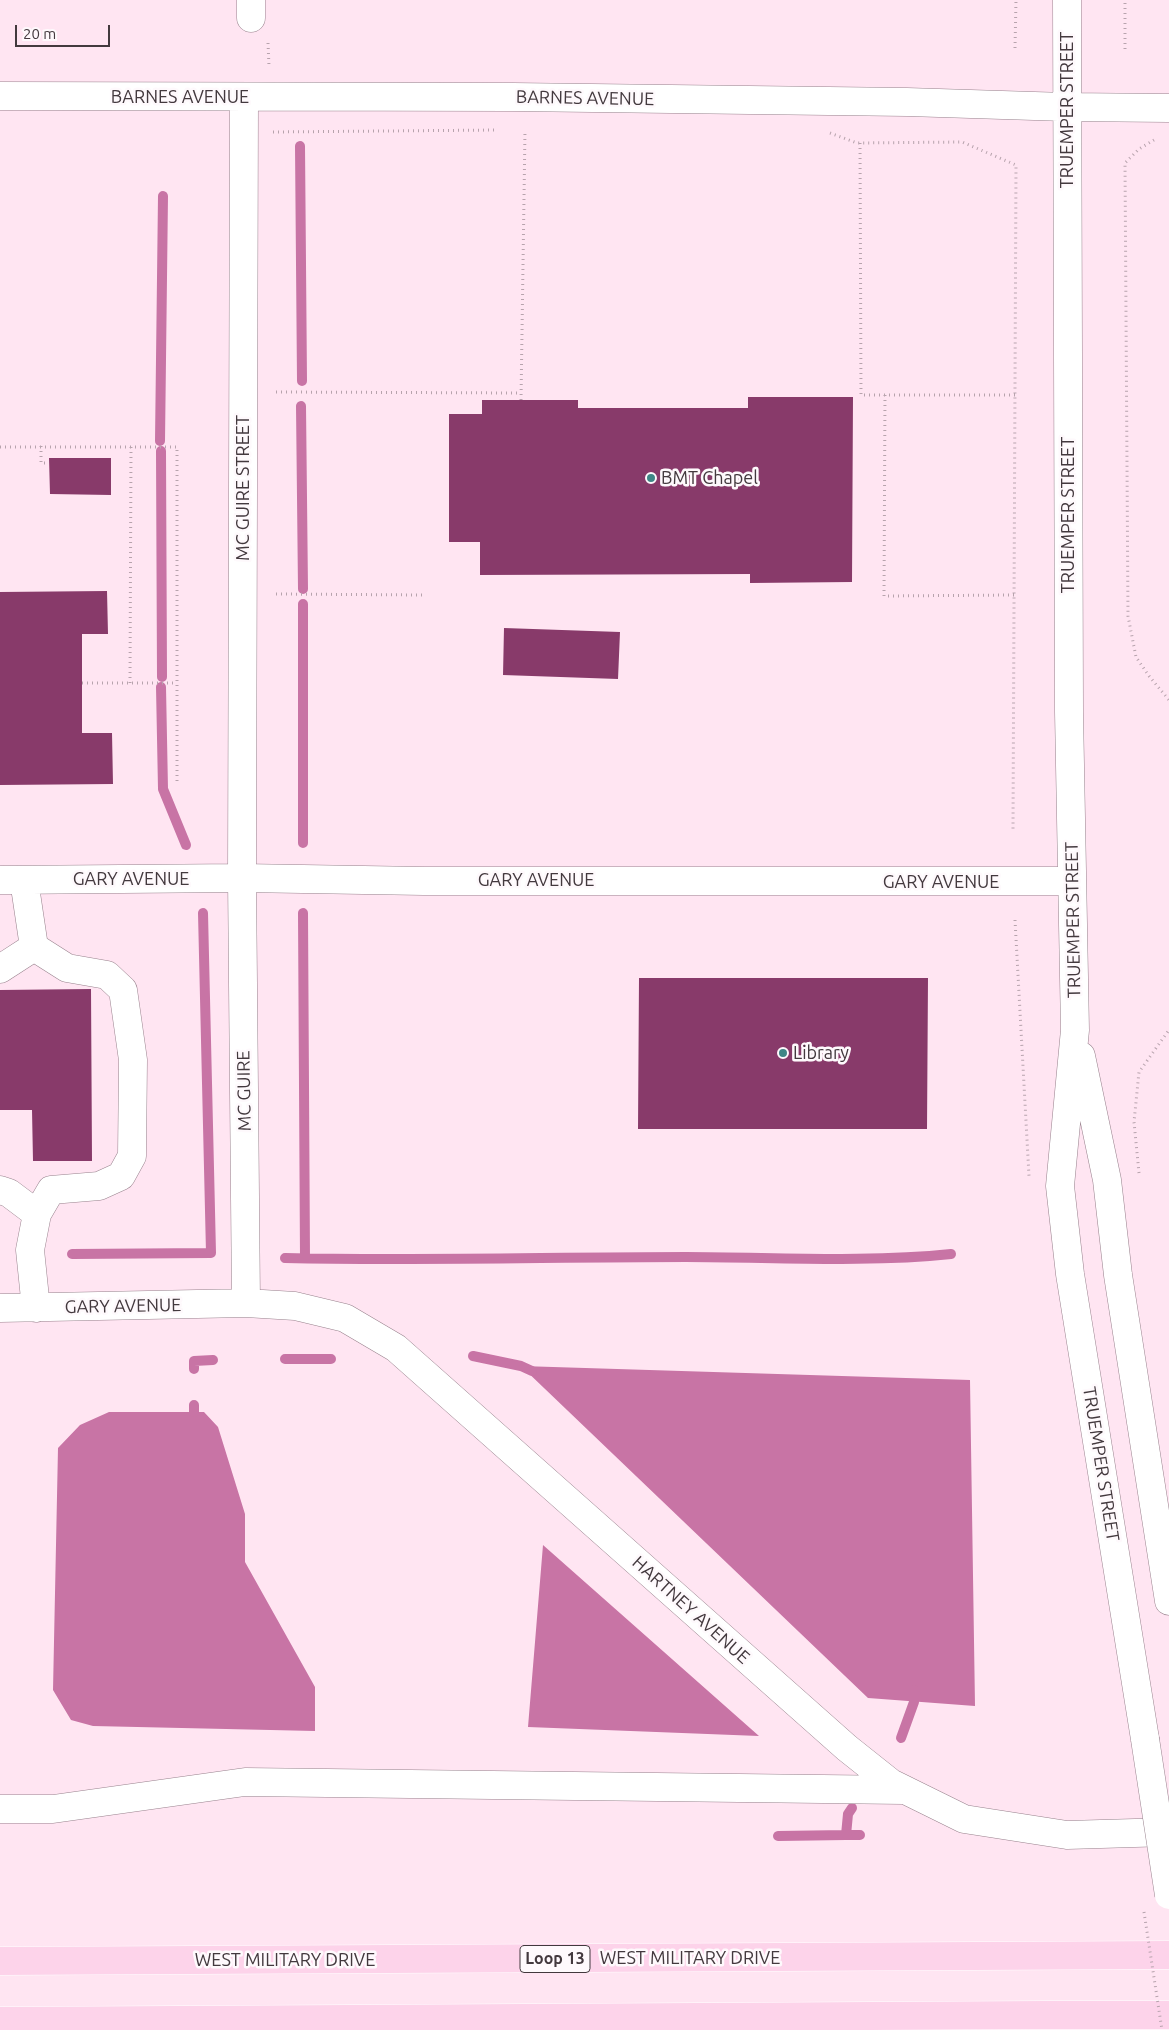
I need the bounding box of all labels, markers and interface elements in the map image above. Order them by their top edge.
scale bar [18,15,112,47]
text: 20 m [23,25,56,42]
street label: TRUEMPER STREET [1056,32,1078,188]
street label: BARNES AVENUE [111,86,249,108]
street label: BARNES AVENUE [516,86,654,110]
street label: MC GUIRE STREET [232,415,254,561]
street label: TRUEMPER STREET [1057,437,1079,593]
place label: BMT Chapel [661,467,758,489]
marker: BMT Chapel [645,472,657,484]
street label: TRUEMPER STREET [1061,842,1085,998]
street label: GARY AVENUE [73,868,189,890]
street label: GARY AVENUE [478,869,594,891]
street label: GARY AVENUE [883,871,999,893]
place label: Library [793,1042,849,1064]
marker: Library [777,1047,789,1059]
street label: MC GUIRE [232,1050,256,1132]
street label: GARY AVENUE [64,1294,182,1318]
street label: TRUEMPER STREET [1078,1385,1124,1543]
street label: HARTNEY AVENUE [628,1552,754,1668]
road number: Loop 13 [520,1946,590,1972]
street label: WEST MILITARY DRIVE [600,1947,780,1969]
street label: WEST MILITARY DRIVE [195,1949,375,1971]

